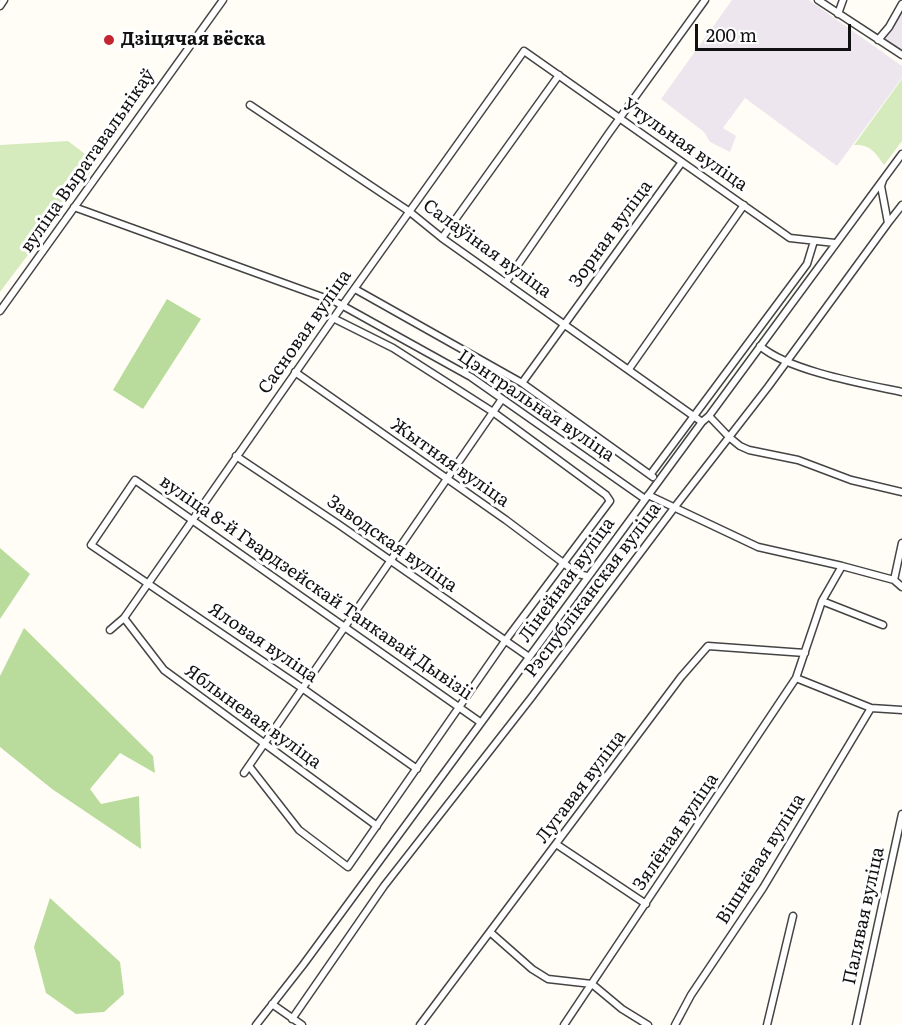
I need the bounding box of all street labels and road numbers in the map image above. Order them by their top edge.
street label: вуліца Выратавальнікаў [16,65,160,257]
street label: Утульная вуліца [618,94,752,196]
street label: Зорная вуліца [565,176,657,292]
street label: Салаўіная вуліца [418,195,556,303]
street label: Сасновая вуліца [254,266,356,398]
street label: Цэнтральная вуліца [453,345,619,467]
street label: Жытняя вуліца [386,414,514,512]
street label: вуліца 8-й Гвардзейскай Танкавай Дывізіі [155,471,477,705]
street label: Заводская вуліца [323,491,461,597]
street label: Рэспубліканская вуліца [520,498,666,682]
street label: Лінейная вуліца [515,513,619,647]
street label: Яловая вуліца [204,598,322,688]
street label: Яблыневая вуліца [181,660,325,774]
street label: Лугавая вуліца [532,726,630,848]
street label: Зялёная вуліца [629,769,723,895]
street label: Вішнёвая вуліца [712,790,810,928]
street label: Палявая вуліца [839,845,889,987]

